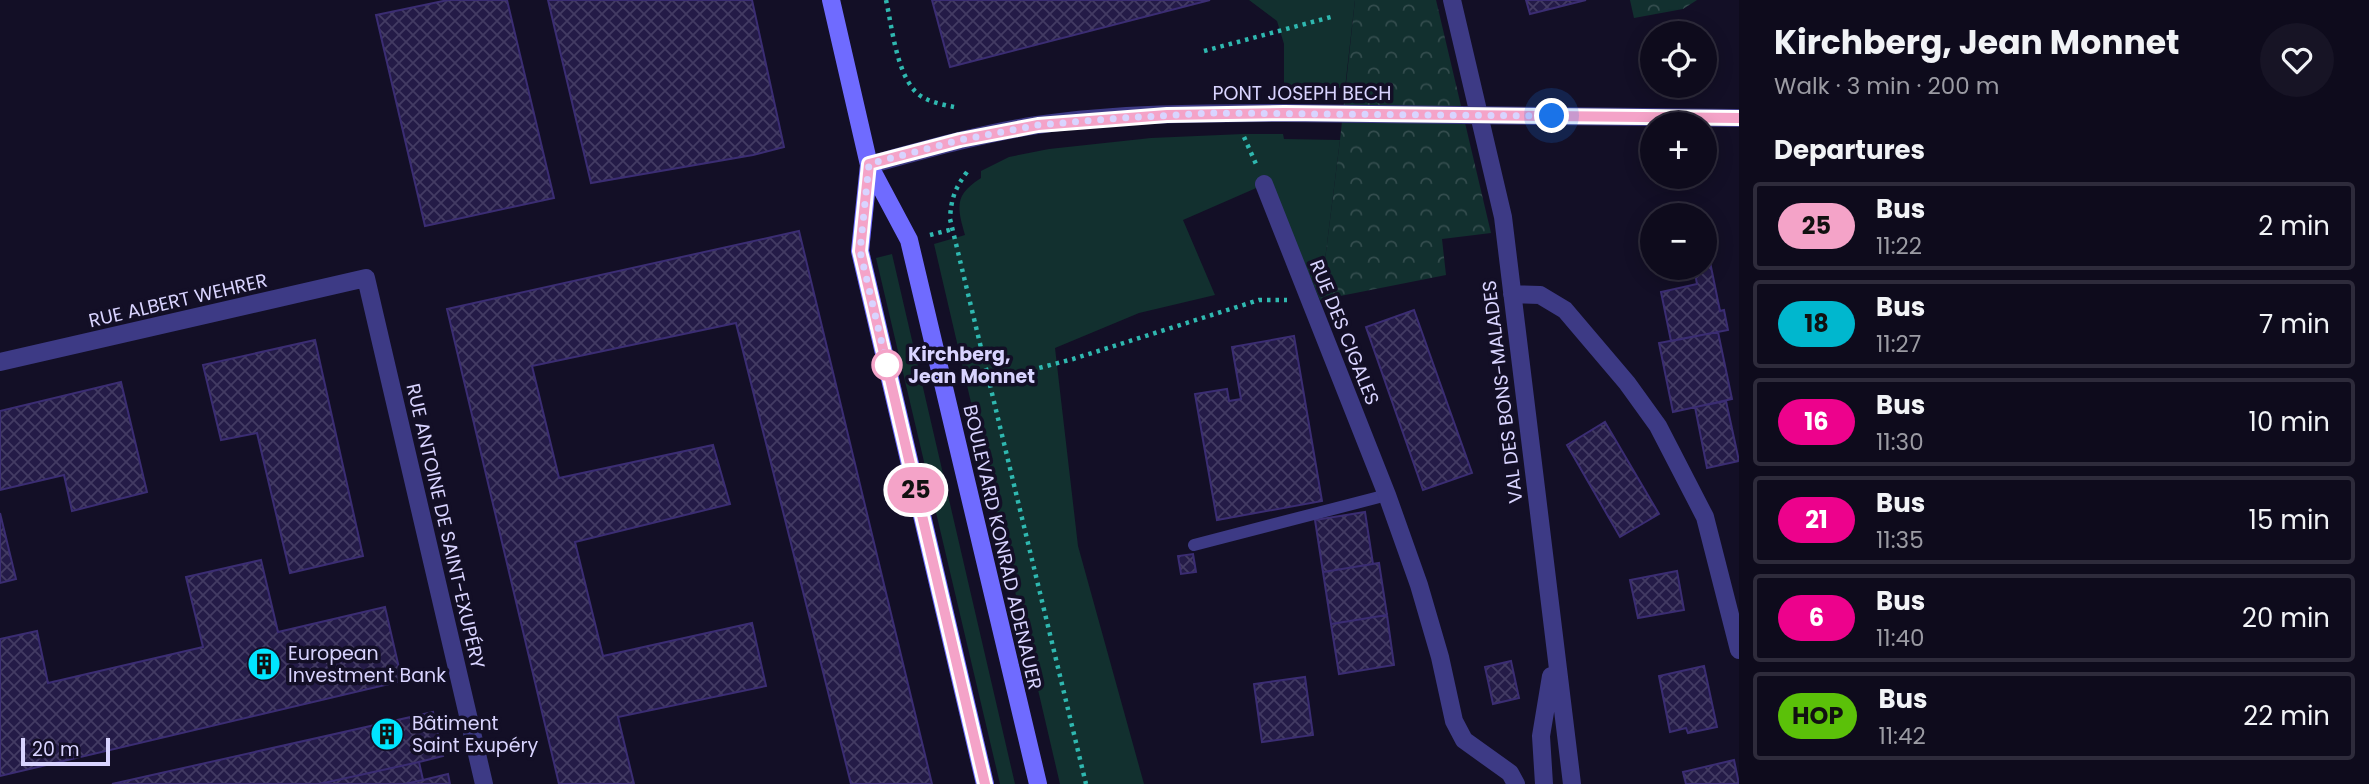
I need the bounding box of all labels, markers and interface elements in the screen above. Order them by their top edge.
text: Kirchberg, Jean Monnet [1774,19,2179,66]
map controls [1640,21,1717,280]
button: locate [1640,21,1717,98]
button: heart [2260,23,2334,97]
text: Walk · 3 min · 200 m [1774,70,2000,102]
street label: PONT JOSEPH BECH [1213,80,1391,107]
your location [1534,98,1569,133]
button: + [1640,112,1717,189]
text: Departures [1774,132,1925,168]
text: Bus [1876,191,1925,227]
button: − [1640,203,1717,280]
text: 2 min [2258,208,2330,244]
text: 25 [1802,209,1831,242]
text: 11:22 [1876,230,1922,262]
street label: RUE DES CIGALES [1303,255,1386,409]
street label: RUE ALBERT WEHRER [86,267,270,334]
street label: VAL DES BONS-MALADES [1475,279,1530,505]
text: Bus [1876,289,1925,325]
text: 7 min [2259,306,2330,342]
text: 18 [1804,307,1829,340]
text: 11:27 [1876,328,1921,360]
place label: Kirchberg, Jean Monnet [908,341,1035,390]
marker: Kirchberg, Jean Monnet [872,350,902,380]
street label: RUE ANTOINE DE SAINT-EXUPÉRY [399,381,492,671]
text: Bus [1876,387,1925,423]
street label: BOULEVARD KONRAD ADENAUER [957,402,1048,692]
text: 10 min [2249,404,2330,440]
text: 16 [1804,405,1829,438]
text: 11:30 [1876,426,1924,458]
line badge: 25 [884,467,948,513]
text: 25 [901,473,931,506]
text: Bus [1876,485,1925,521]
text: 15 min [2249,502,2330,538]
text: 21 [1805,503,1828,536]
text: 11:35 [1876,524,1924,556]
text: Bus [1876,583,1925,619]
text: 20 min [2242,600,2330,636]
text: 6 [1809,601,1824,634]
text: 11:40 [1876,622,1925,654]
place label: European Investment Bank [288,640,446,689]
building icon: European Investment Bank [245,645,283,683]
text: Bus [1878,681,1928,717]
text: 22 min [2243,698,2330,734]
text: HOP [1792,699,1843,732]
place label: Bâtiment Saint Exupéry [412,710,539,759]
building icon: Bâtiment Saint Exupéry [368,715,406,753]
text: 11:42 [1878,720,1926,752]
scale bar [21,735,110,767]
text: 20 m [32,736,80,763]

